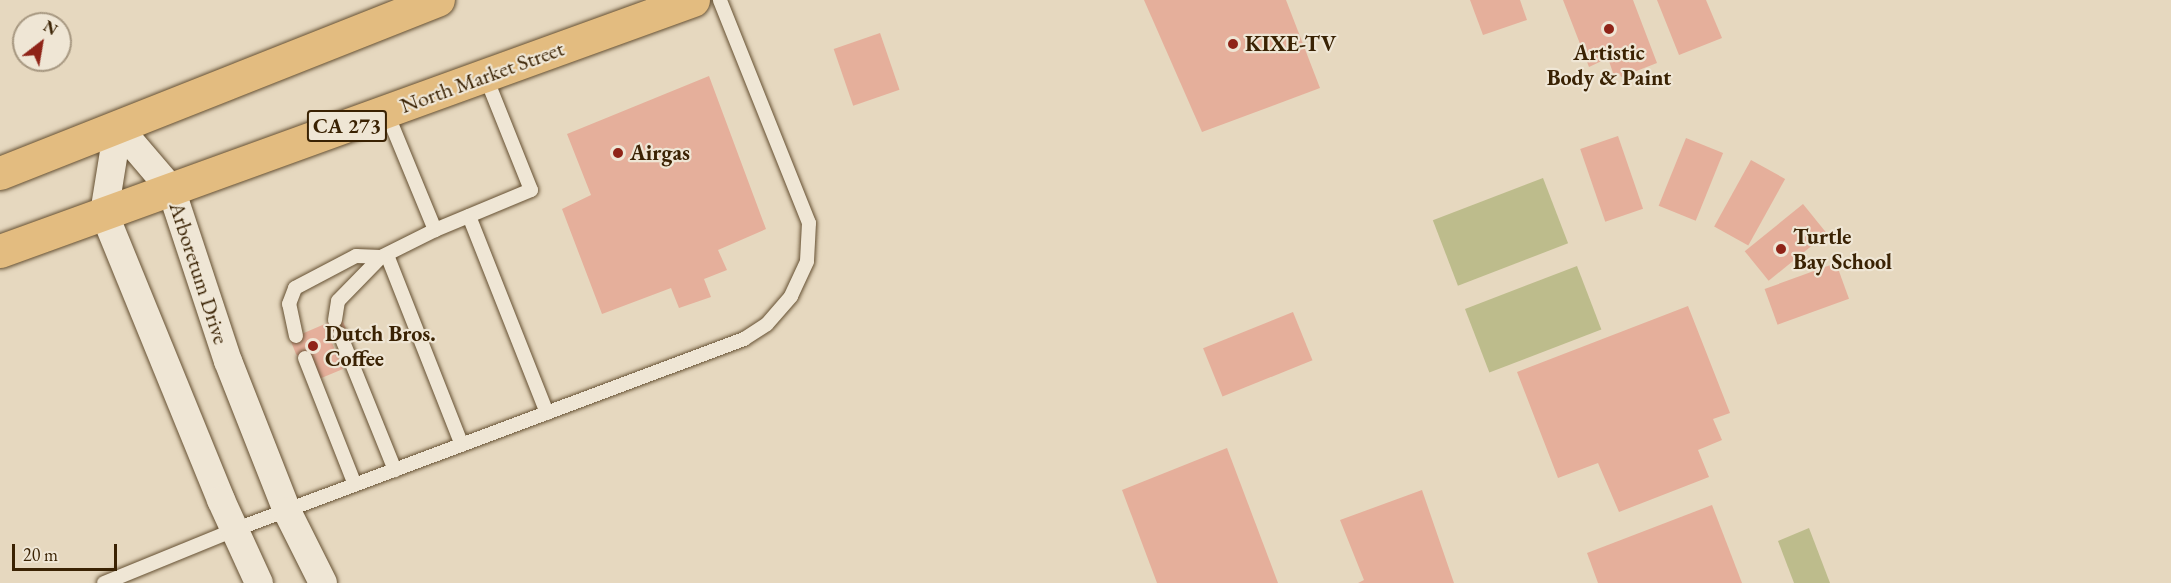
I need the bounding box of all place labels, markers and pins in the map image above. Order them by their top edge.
marker: Artistic Body & Paint [1602,22,1616,36]
place label: KIXE-TV [1245,31,1336,57]
marker: KIXE-TV [1226,37,1240,51]
place label: Artistic Body & Paint [1547,39,1671,90]
place label: Airgas [630,140,690,166]
marker: Airgas [611,146,625,160]
place label: Turtle Bay School [1793,223,1892,274]
marker: Turtle Bay School [1774,242,1788,256]
place label: Dutch Bros. Coffee [325,320,436,372]
marker: Dutch Bros. Coffee [306,339,320,353]

